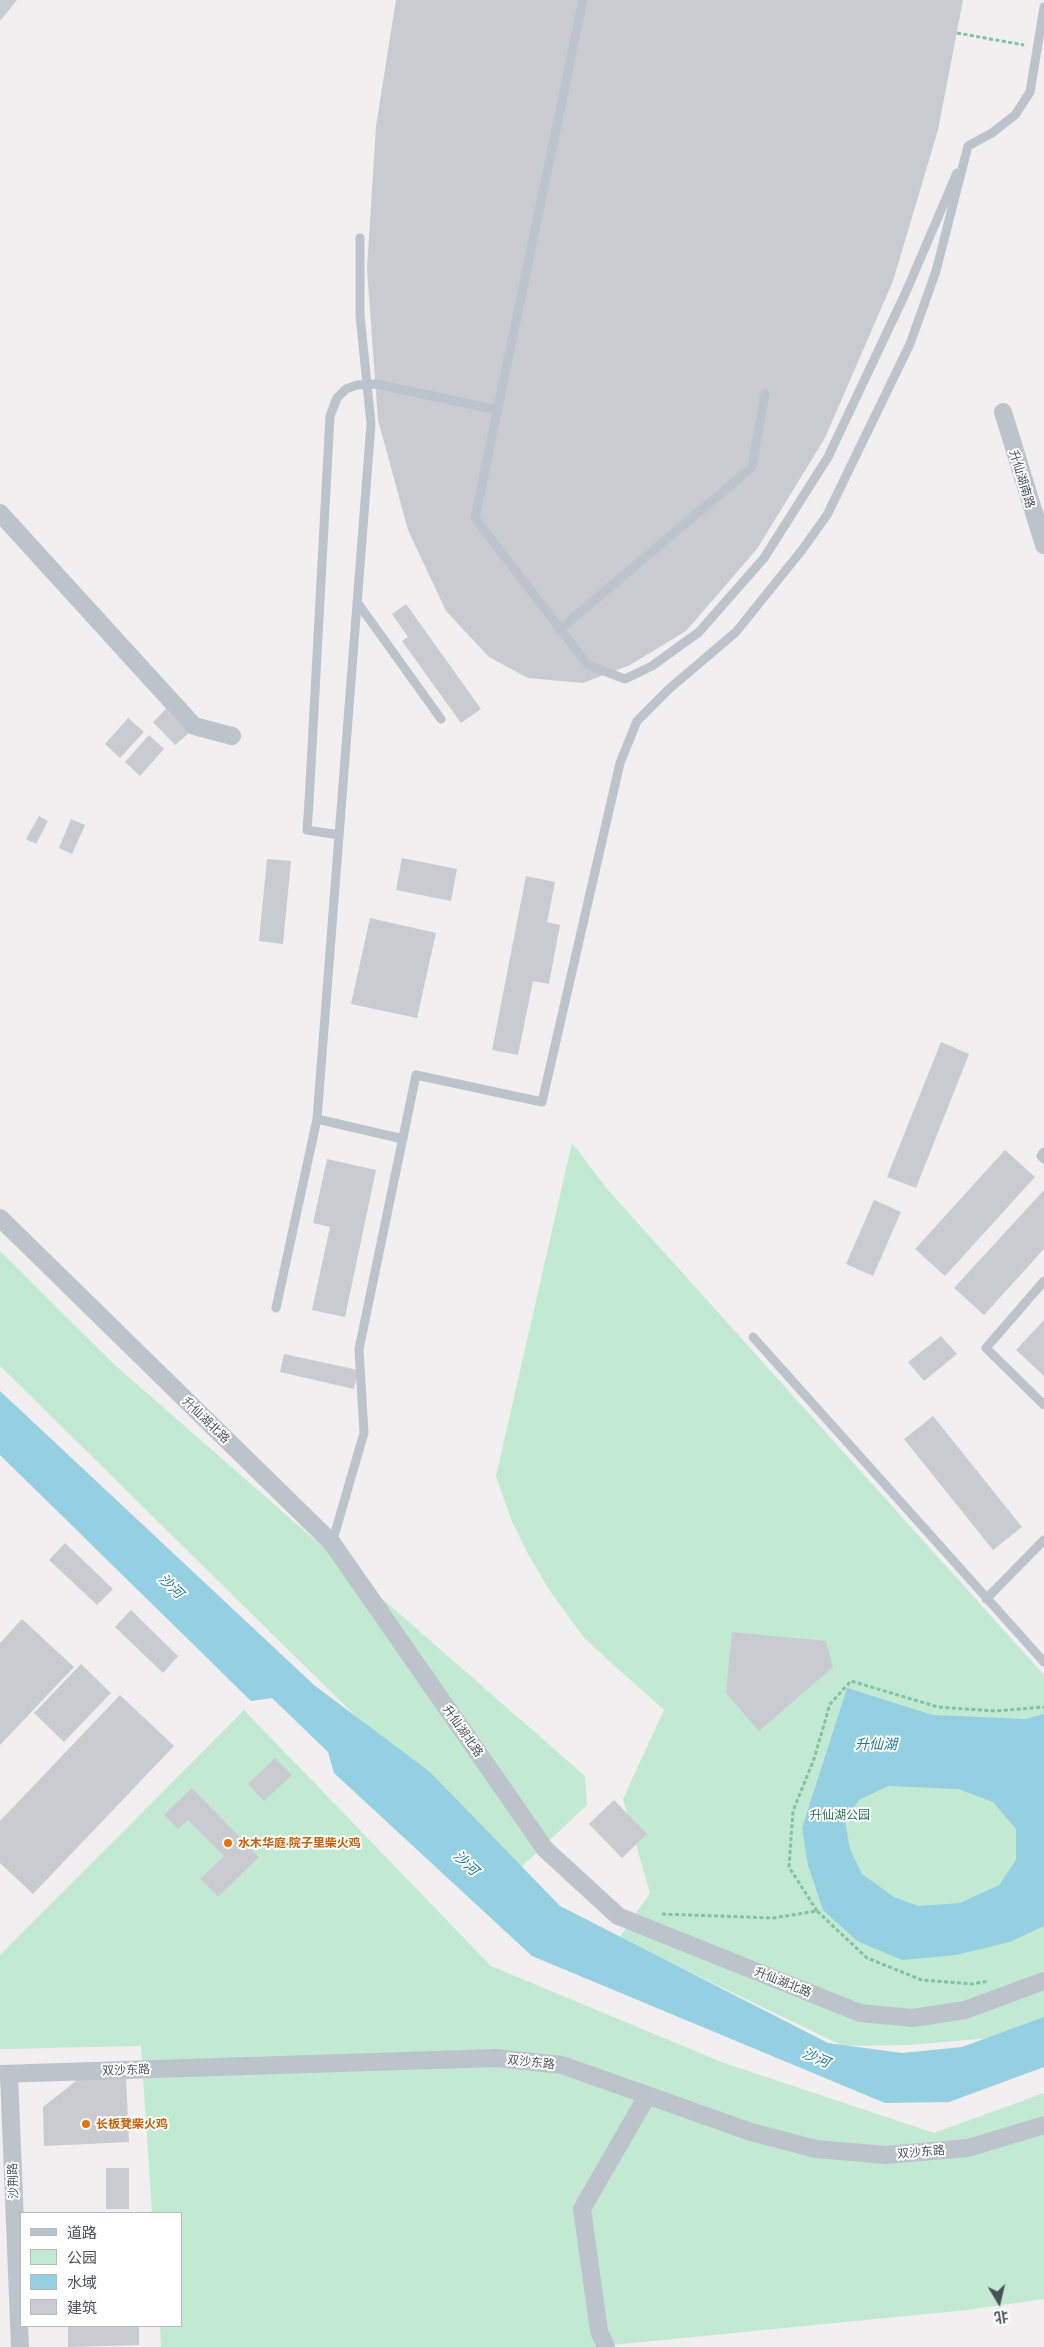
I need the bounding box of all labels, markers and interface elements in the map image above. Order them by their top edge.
street label: 升仙湖南路 [1006,448,1038,510]
street label: 升仙湖北路 [179,1394,233,1446]
water label: 沙河 [155,1570,187,1602]
street label: 升仙湖北路 [440,1702,486,1760]
water label: 升仙湖 [855,1736,897,1752]
park label: 升仙湖公园 [810,1808,870,1822]
place label: 水木华庭·院子里柴火鸡 [238,1836,361,1850]
marker: 水木华庭·院子里柴火鸡 [222,1837,234,1849]
water label: 沙河 [450,1847,482,1879]
street label: 升仙湖北路 [752,1964,814,2000]
water label: 沙河 [800,2045,832,2071]
street label: 双沙东路 [506,2052,556,2072]
street label: 双沙东路 [102,2062,150,2078]
place label: 长板凳柴火鸡 [96,2117,168,2131]
marker: 长板凳柴火鸡 [80,2118,92,2130]
street label: 双沙东路 [896,2143,946,2161]
street label: 沙荆路 [5,2163,21,2199]
legend [20,2212,182,2327]
text: 道路 [67,2223,97,2241]
text: 公园 [67,2248,97,2266]
text: 水域 [67,2273,97,2291]
north arrow [974,2277,1024,2327]
text: 建筑 [67,2298,97,2316]
text: 北 [993,2308,1010,2327]

